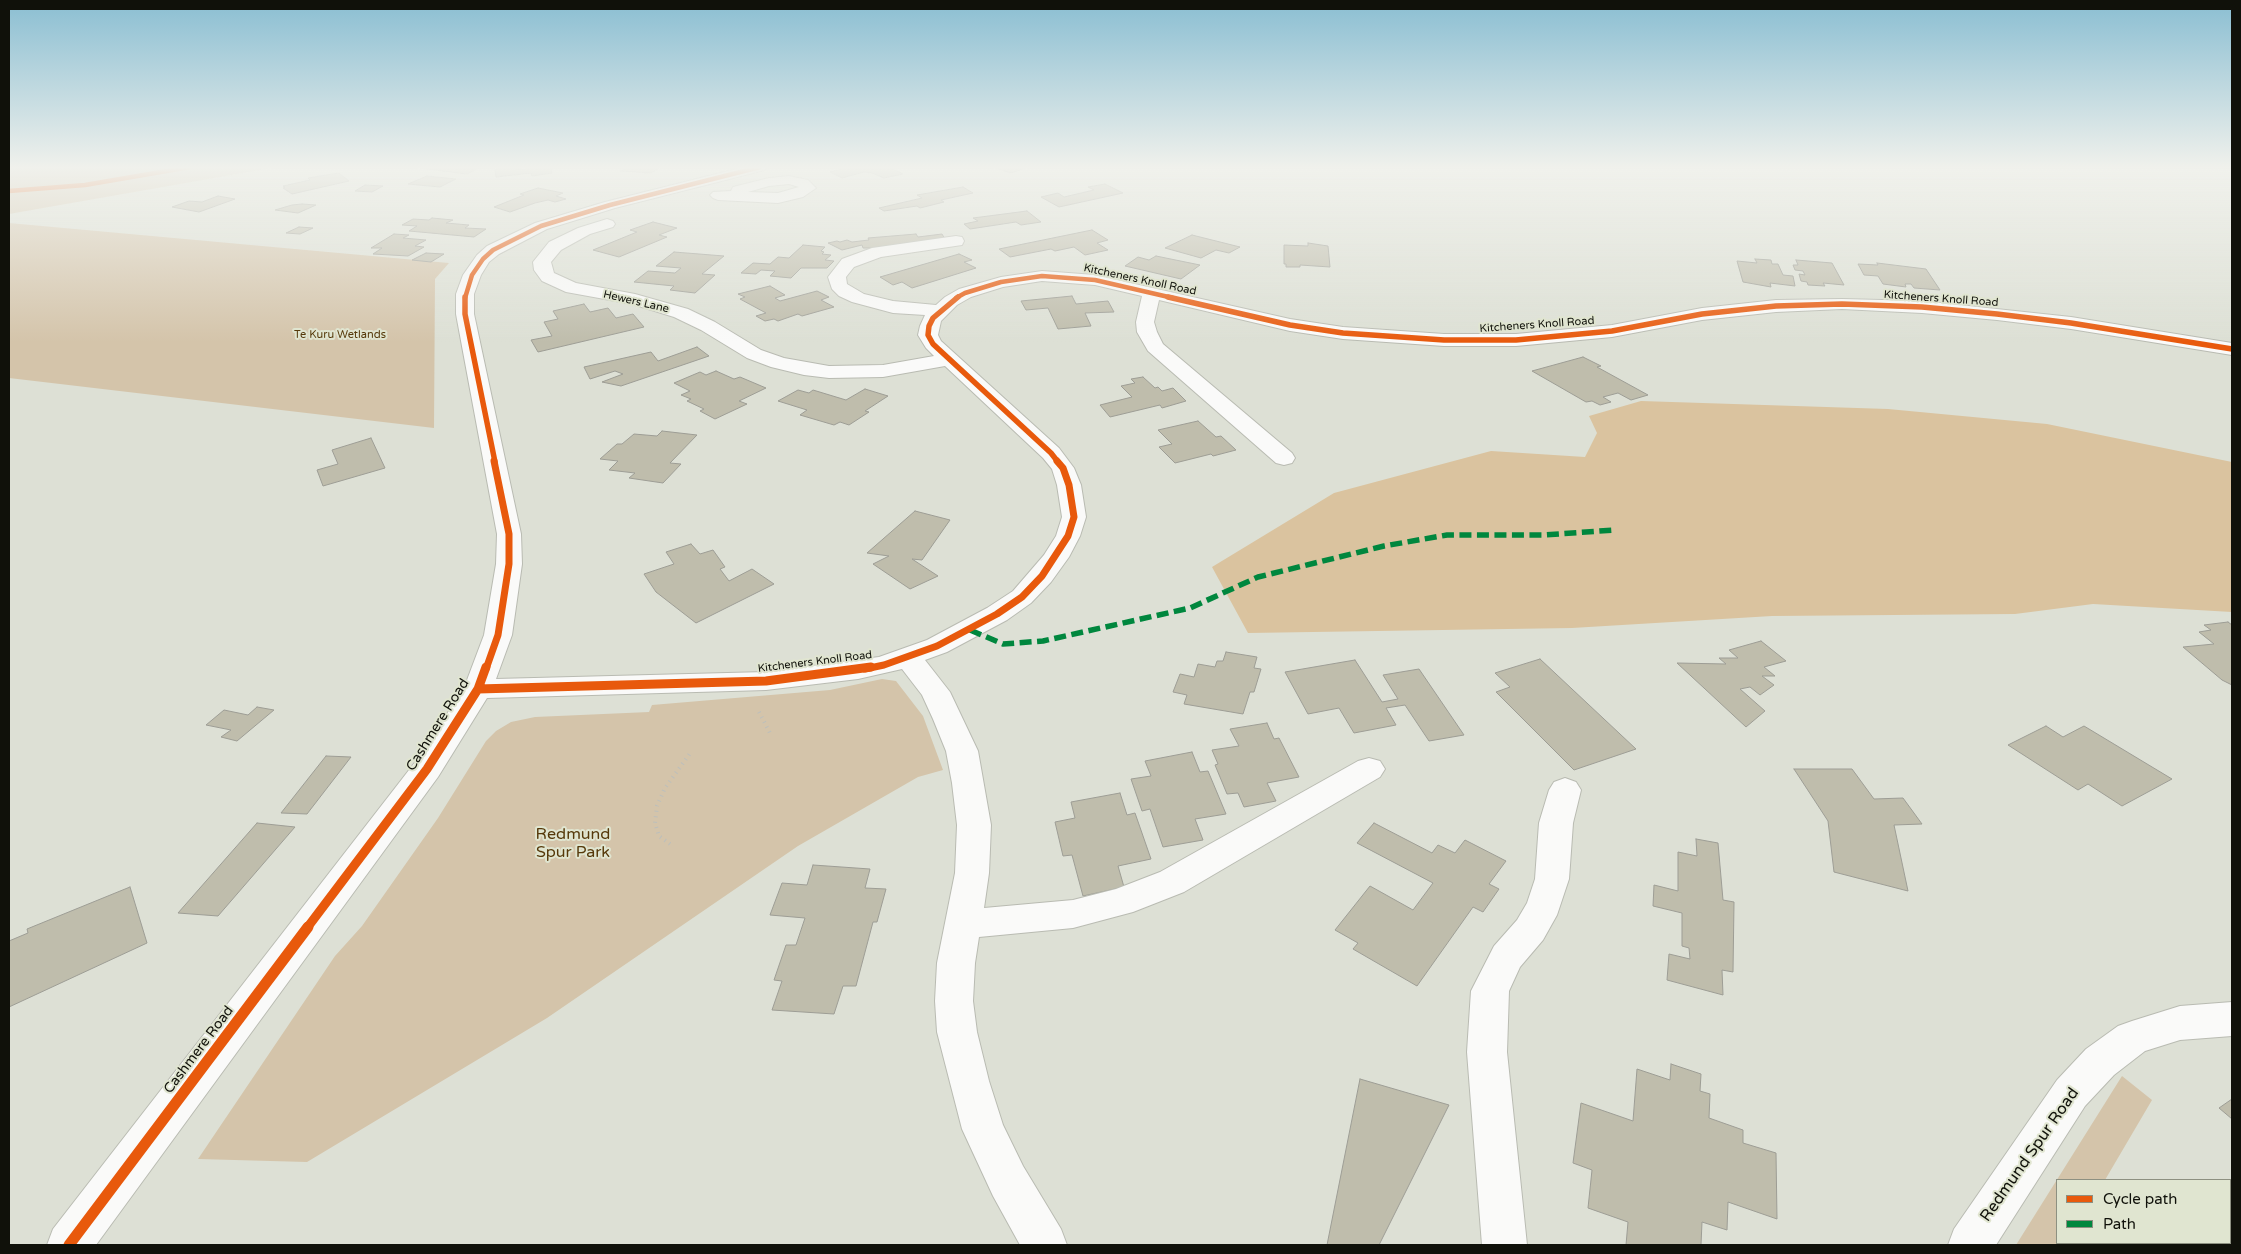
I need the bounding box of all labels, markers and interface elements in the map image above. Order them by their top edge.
street label: Kitcheners Knoll Road [1082,262,1198,298]
street label: Hewers Lane [602,288,670,316]
street label: Kitcheners Knoll Road [1883,288,1999,310]
street label: Kitcheners Knoll Road [1479,314,1595,336]
park label: Te Kuru Wetlands [294,328,386,342]
street label: Kitcheners Knoll Road [757,648,873,676]
street label: Cashmere Road [403,676,473,774]
park label: Redmund Spur Park [536,825,610,863]
street label: Cashmere Road [161,1003,237,1097]
street label: Redmund Spur Road [1977,1084,2083,1226]
legend [2056,1179,2231,1244]
text: Cycle path [2103,1190,2177,1208]
text: Path [2103,1215,2136,1233]

